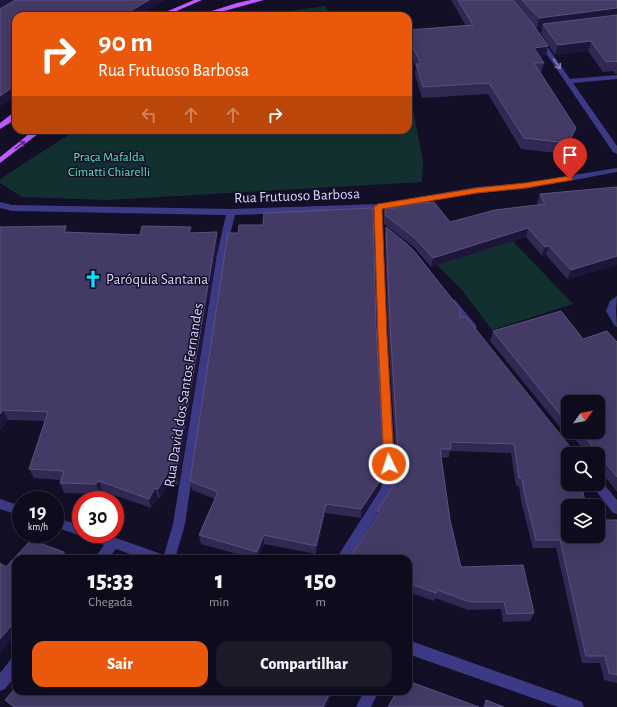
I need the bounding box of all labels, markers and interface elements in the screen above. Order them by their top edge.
icon: right [32,28,84,80]
text: 90 m [98,29,153,57]
one-way arrow [553,58,561,69]
text: Rua Frutuoso Barbosa [98,62,249,80]
icon: left [138,104,160,126]
icon: ahead [180,104,202,126]
icon: ahead [222,104,244,126]
icon: right [264,104,286,126]
pin [553,138,587,179]
one-way arrow [14,141,25,150]
icon: arrive [559,144,581,166]
park label: Praça Mafalda Cimatti Chiarelli [68,151,150,179]
street label: Rua Frutuoso Barbosa [234,186,360,206]
church icon: Paróquia Santana [83,269,103,289]
place label: Paróquia Santana [106,272,208,287]
street label: Rua David dos Santos Fernandes [162,302,206,488]
north arrow [561,395,605,439]
map controls [561,395,605,543]
position arrow [368,443,410,485]
button: search [561,447,605,491]
speed limit sign: 30 [72,491,124,543]
button: layers [561,499,605,543]
text: 19 [30,502,46,522]
text: km/h [28,522,48,532]
text: 15:33 [88,569,133,593]
text: 1 [215,569,223,593]
text: 150 [305,569,336,593]
text: Chegada [88,596,133,609]
text: min [209,596,229,609]
text: m [315,596,326,609]
button: Sair [32,641,208,687]
button: Compartilhar [216,641,392,687]

